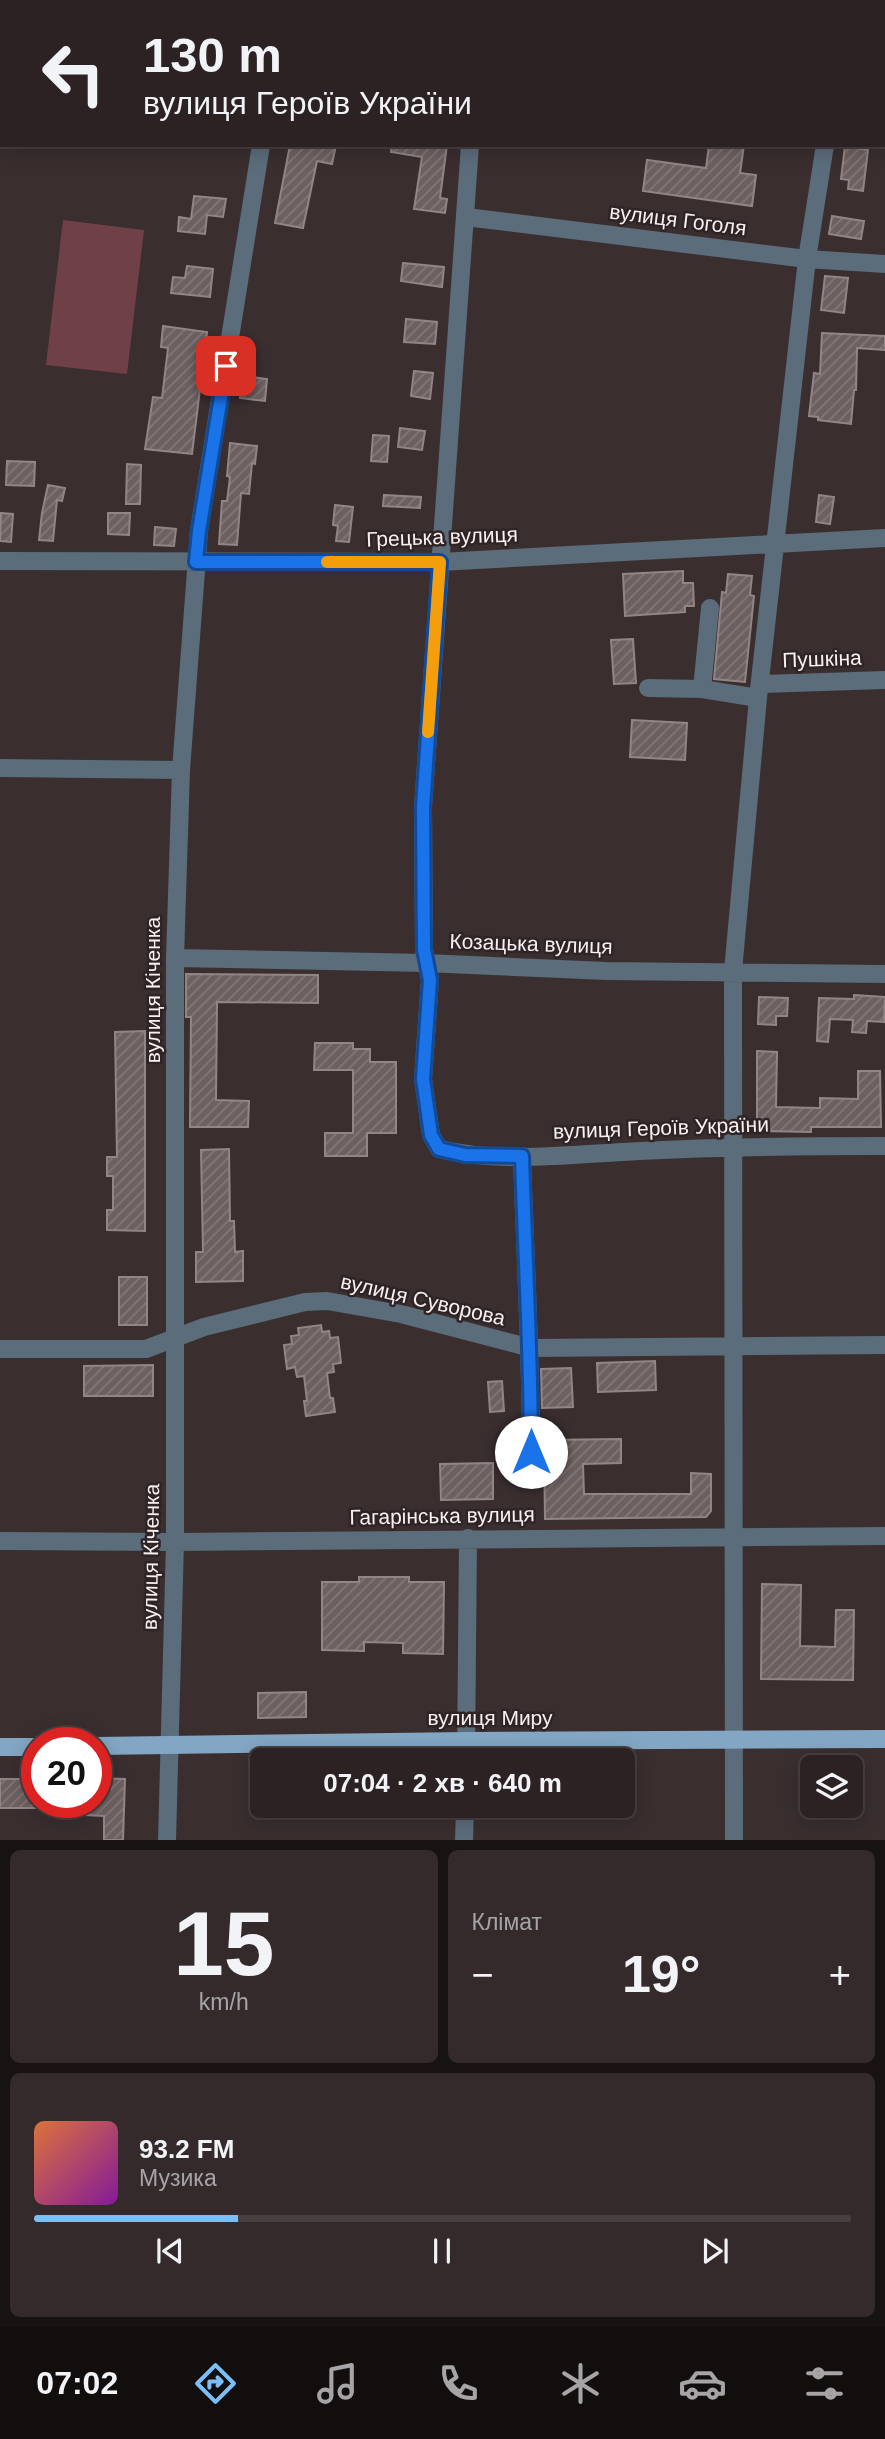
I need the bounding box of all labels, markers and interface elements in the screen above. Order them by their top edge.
icon: left [28,28,119,119]
text: 130 m [143,28,282,82]
text: вулиця Героїв України [143,85,472,121]
street label: вулиця Гоголя [608,200,748,239]
pin [196,336,256,396]
icon: arrive [207,347,245,385]
street label: Грецька вулиця [366,522,518,551]
street label: Пушкіна [782,646,862,671]
street label: вулиця Кіченка [141,916,164,1063]
street label: Козацька вулиця [449,929,613,958]
street label: вулиця Героїв України [553,1112,769,1143]
street label: вулиця Суворова [339,1269,508,1330]
position arrow [494,1415,568,1489]
street label: вулиця Кіченка [138,1483,163,1630]
street label: Гагарінська вулиця [349,1502,535,1529]
street label: вулиця Миру [427,1706,553,1729]
speed limit sign: 20 [21,1727,112,1818]
map controls [800,1755,863,1818]
button: layers [800,1755,863,1818]
text: 07:04 · 2 хв · 640 m [323,1768,562,1798]
text: 15 [173,1893,274,1994]
text: Клімат [472,1909,542,1935]
text: 19° [622,1945,701,2003]
text: − [472,1954,494,1996]
text: + [829,1954,851,1996]
text: km/h [199,1989,249,2015]
text: 93.2 FM [139,2134,234,2164]
text: Музика [139,2165,217,2191]
icon: previous [151,2232,189,2270]
icon: pause [423,2232,461,2270]
icon: next [696,2232,734,2270]
icon: directions [191,2359,240,2408]
icon: music [313,2359,362,2408]
icon: phone [434,2359,483,2408]
icon: climate [556,2359,605,2408]
icon: car [678,2359,727,2408]
icon: filters [800,2359,849,2408]
text: 07:02 [36,2365,118,2401]

